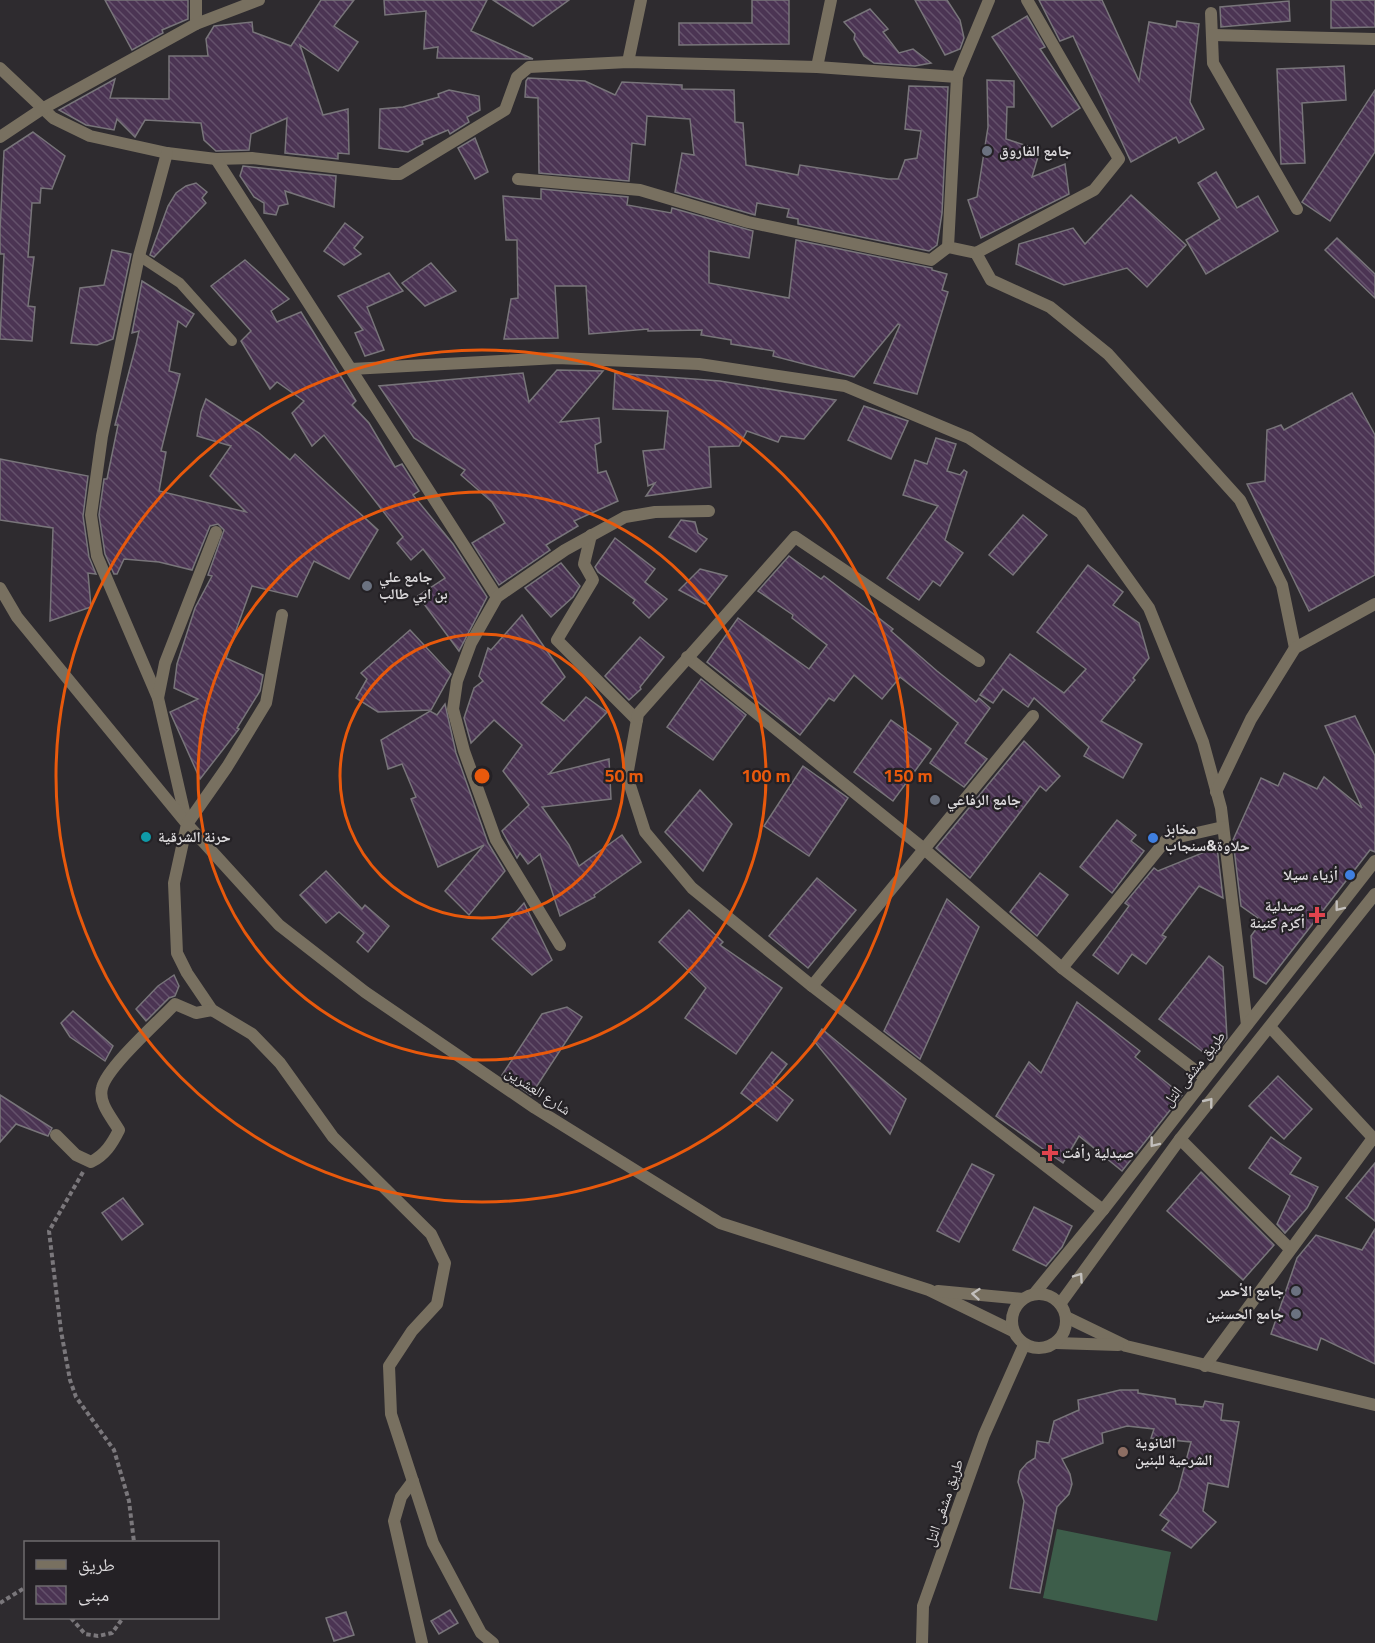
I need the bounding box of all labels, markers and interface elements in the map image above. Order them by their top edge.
place label: جامع الفاروق [999,139,1072,162]
marker: جامع الفاروق [980,144,994,158]
place label: جامع علي بن ابي طالب [379,565,448,606]
marker: جامع علي بن ابي طالب [360,579,374,593]
text: 50 m [604,762,644,789]
text: 100 m [741,762,791,789]
text: 150 m [883,762,933,789]
centre of rings [472,766,492,786]
place label: جامع الرفاعي [947,788,1021,812]
marker: جامع الرفاعي [928,793,942,807]
place label: مخابز حلاوة&سنجاب [1164,817,1250,857]
place label: حرنة الشرقية [158,825,231,848]
marker: حرنة الشرقية [139,830,153,844]
marker: مخابز حلاوة&سنجاب [1146,831,1160,845]
place label: أزياء سيلا [1283,863,1338,886]
marker: أزياء سيلا [1343,868,1357,882]
place label: صيدلية أكرم كنينة [1250,894,1305,934]
one-way arrow [1335,900,1346,911]
marker: صيدلية أكرم كنينة [1310,908,1324,922]
street label: طريق مشفى التل [1156,1026,1231,1112]
street label: شارع العشرين [501,1061,576,1121]
one-way arrow [1202,1098,1213,1109]
one-way arrow [1151,1137,1162,1148]
place label: صيدلية رأفت [1062,1141,1134,1164]
marker: صيدلية رأفت [1043,1146,1057,1160]
one-way arrow [1072,1272,1083,1283]
place label: جامع الأحمر [1217,1279,1284,1302]
marker: جامع الأحمر [1289,1284,1303,1298]
one-way arrow [972,1288,981,1301]
place label: جامع الحسنين [1206,1302,1284,1325]
marker: جامع الحسنين [1289,1307,1303,1321]
place label: الثانوية الشرعية للبنين [1135,1431,1212,1471]
marker: الثانوية الشرعية للبنين [1116,1445,1130,1459]
street label: طريق مشفى التل [918,1456,969,1550]
legend [24,1541,219,1619]
text: طريق [78,1551,115,1578]
text: مبنى [78,1581,109,1608]

